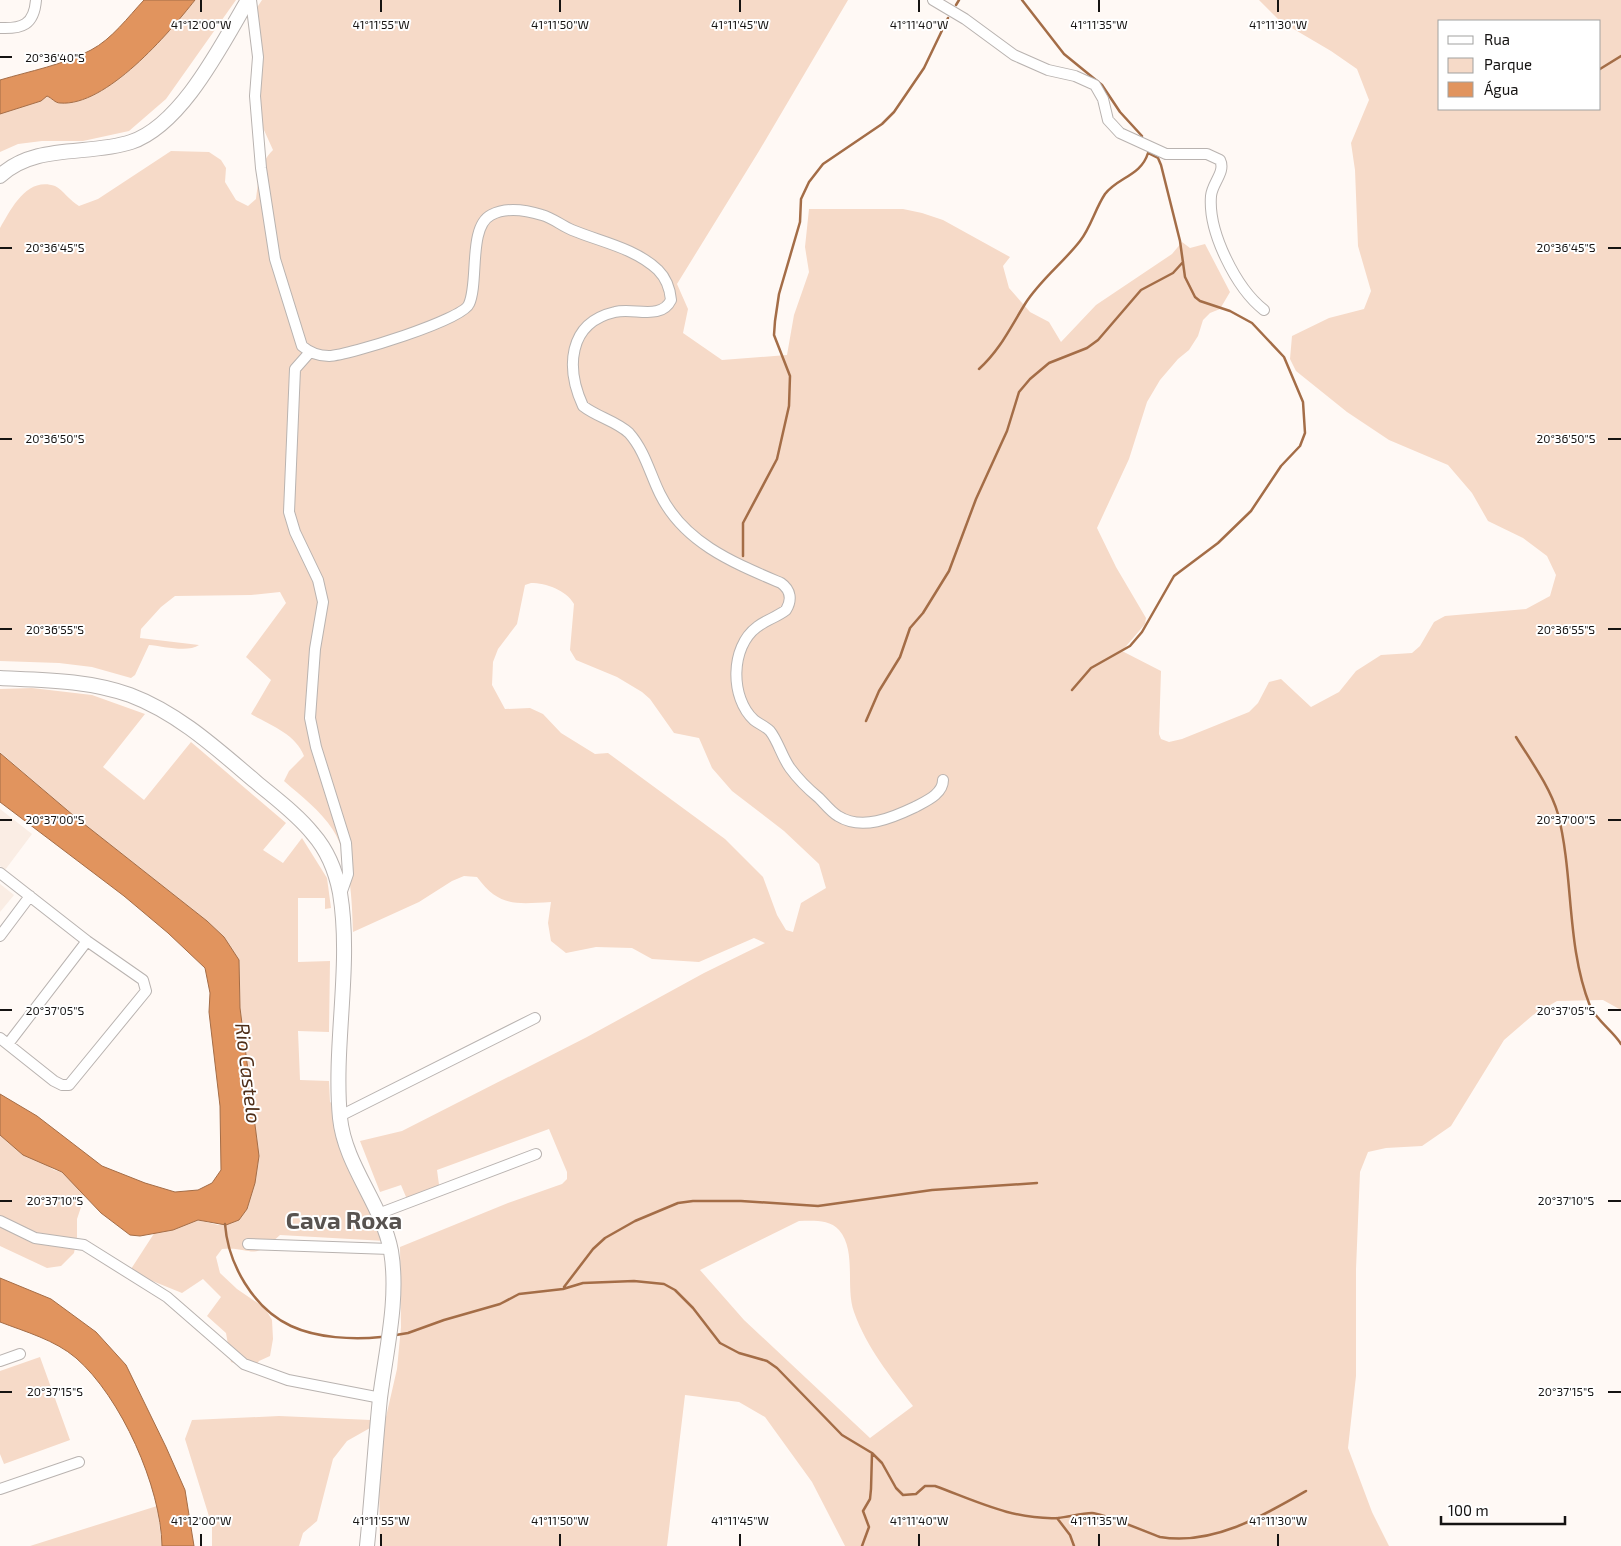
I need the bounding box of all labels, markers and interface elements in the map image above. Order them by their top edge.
text: 41°12'00"W [171,17,231,31]
text: 41°11'55"W [352,17,410,31]
text: 41°11'50"W [531,17,589,31]
text: 41°11'45"W [711,17,769,31]
text: 41°11'40"W [890,17,948,31]
text: 41°11'35"W [1070,17,1128,31]
text: 41°11'30"W [1249,17,1307,31]
legend [1438,20,1601,110]
text: Rua [1484,30,1510,48]
text: 20°36'40"S [25,50,85,64]
text: Parque [1484,55,1532,73]
text: Água [1484,80,1519,98]
text: 20°36'45"S [26,240,85,254]
text: 20°36'45"S [1537,240,1596,254]
text: 20°36'50"S [25,431,85,445]
text: 20°36'50"S [1536,431,1596,445]
text: 20°36'55"S [26,622,84,636]
text: 20°36'55"S [1537,622,1595,636]
text: 20°37'00"S [25,812,85,826]
text: 20°37'00"S [1536,812,1596,826]
text: 20°37'05"S [26,1003,84,1017]
text: 20°37'05"S [1537,1003,1595,1017]
water label: Rio Castelo [231,1021,267,1125]
text: 20°37'10"S [27,1193,84,1207]
text: 20°37'10"S [1538,1193,1595,1207]
district label: Cava Roxa [286,1205,402,1234]
text: 20°37'15"S [27,1384,83,1398]
text: 20°37'15"S [1538,1384,1594,1398]
scale bar [1441,1494,1565,1526]
text: 100 m [1448,1501,1489,1519]
text: 41°12'00"W [171,1513,231,1527]
text: 41°11'55"W [352,1513,410,1527]
text: 41°11'50"W [531,1513,589,1527]
text: 41°11'45"W [711,1513,769,1527]
text: 41°11'40"W [890,1513,948,1527]
text: 41°11'35"W [1070,1513,1128,1527]
text: 41°11'30"W [1249,1513,1307,1527]

